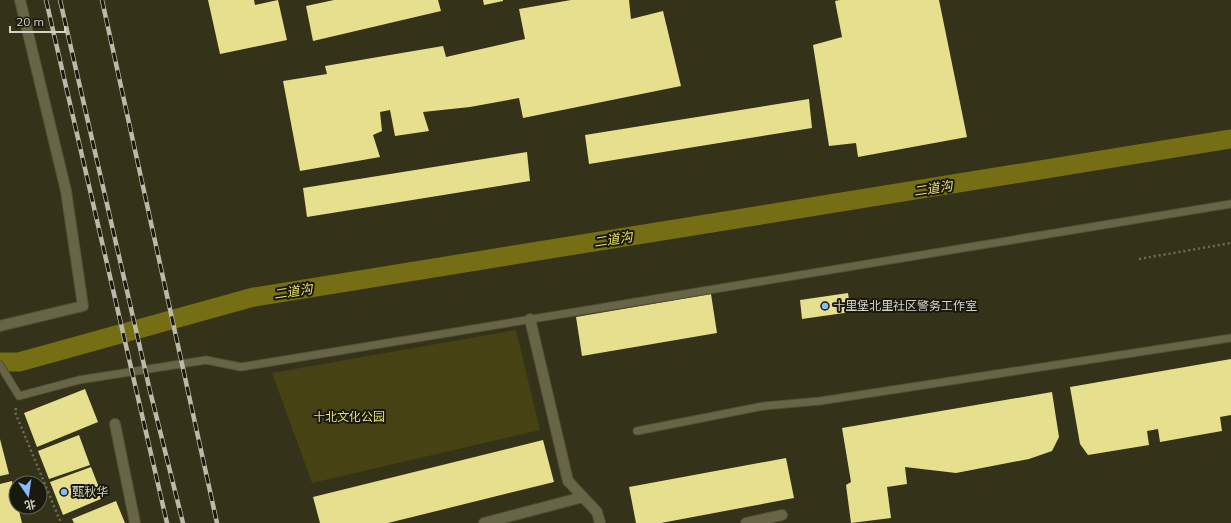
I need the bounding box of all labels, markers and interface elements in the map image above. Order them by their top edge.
scale bar [10,8,65,34]
text: 20 m [16,14,44,29]
water label: 二道沟 [912,177,955,199]
water label: 二道沟 [592,228,635,250]
water label: 二道沟 [272,280,315,302]
place label: 十里堡北里社区警务工作室 [833,298,977,313]
marker: 十里堡北里社区警务工作室 [820,301,830,311]
park label: 十北文化公园 [313,409,385,424]
north arrow [8,475,48,515]
place label: 甄秋华 [72,484,108,499]
marker: 甄秋华 [59,487,69,497]
text: 北 [23,497,37,513]

